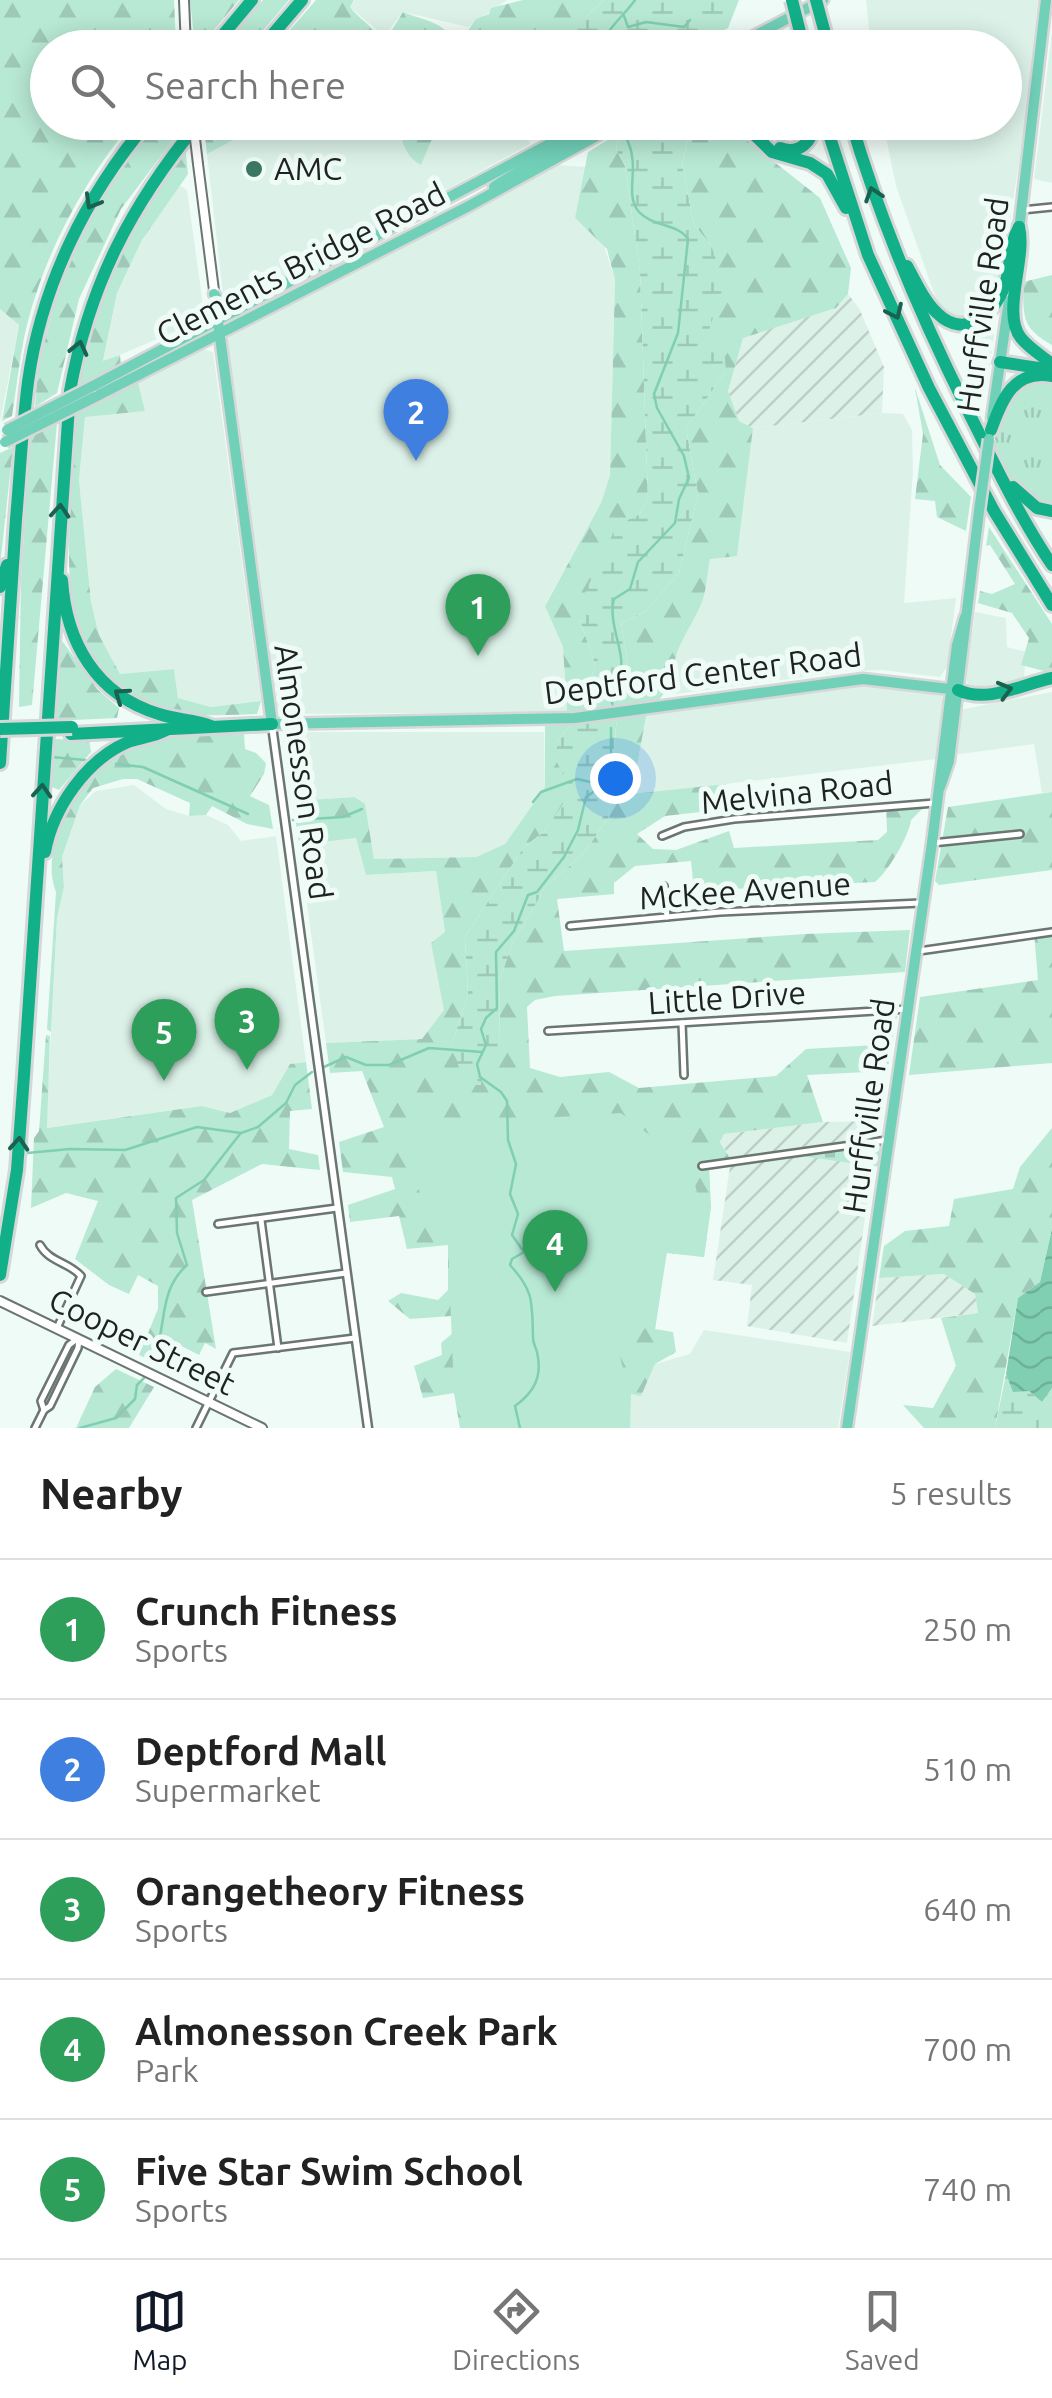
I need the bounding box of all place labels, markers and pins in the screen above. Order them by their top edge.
place label: AMC [274,150,342,186]
marker: AMC [243,158,265,180]
pin: 2 [384,378,448,461]
pin: 1 [446,574,510,656]
pin: 3 [214,988,280,1070]
pin: 5 [132,998,196,1081]
pin: 4 [522,1210,588,1292]

